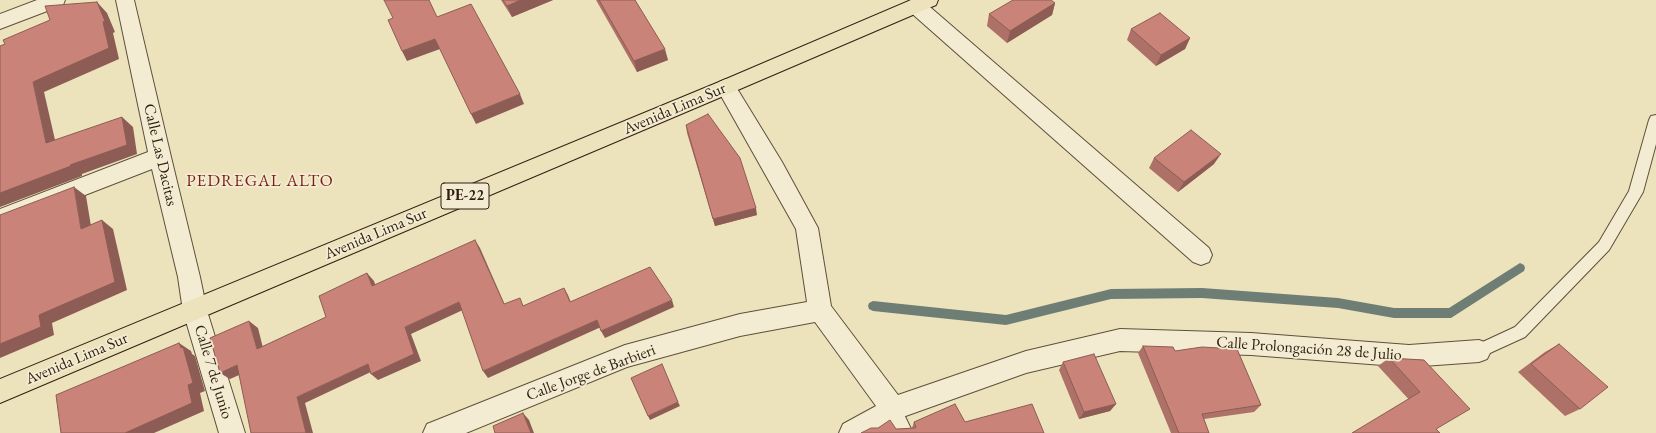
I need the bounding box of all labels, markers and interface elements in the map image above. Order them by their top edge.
street label: Avenida Lima Sur [621,79,729,139]
street label: Calle Las Dacitas [139,102,181,208]
district label: PEDREGAL ALTO [186,171,334,191]
road number: PE-22 [441,183,489,209]
street label: Avenida Lima Sur [322,204,430,264]
street label: Calle 7 de Junio [190,323,236,421]
street label: Avenida Lima Sur [23,329,131,389]
street label: Calle Prolongación 28 de Julio [1216,333,1402,365]
street label: Calle Jorge de Barbieri [524,341,658,405]

